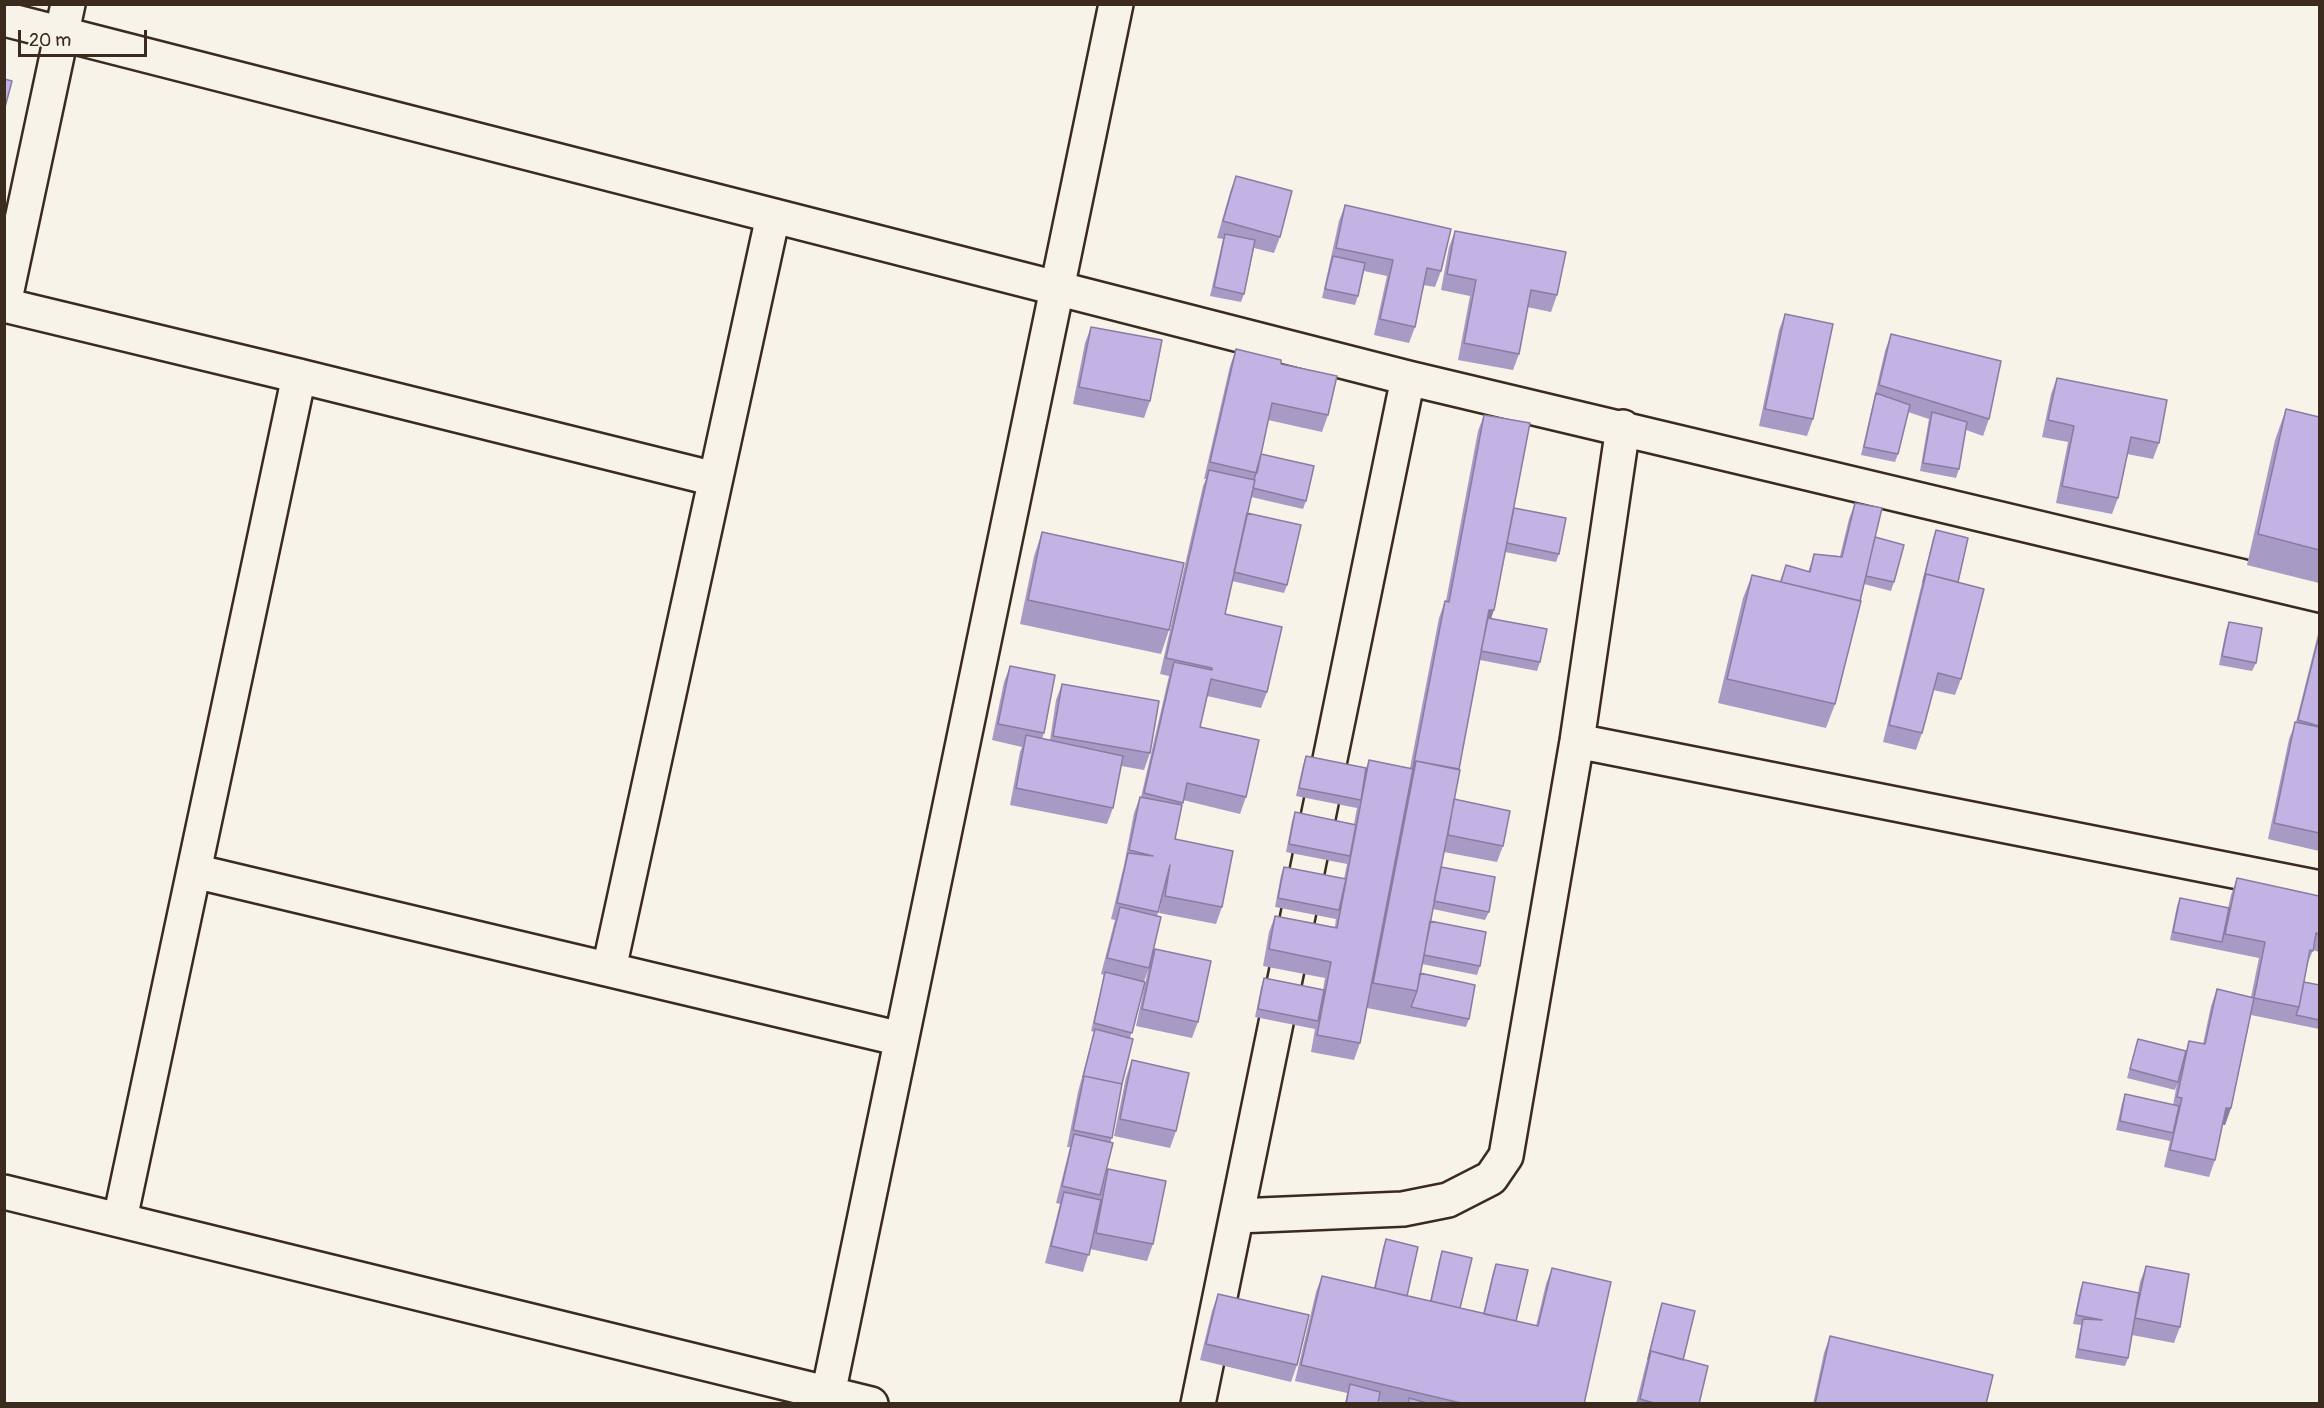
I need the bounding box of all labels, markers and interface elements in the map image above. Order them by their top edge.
scale bar [21,18,150,56]
text: 20 m [29,29,71,52]

